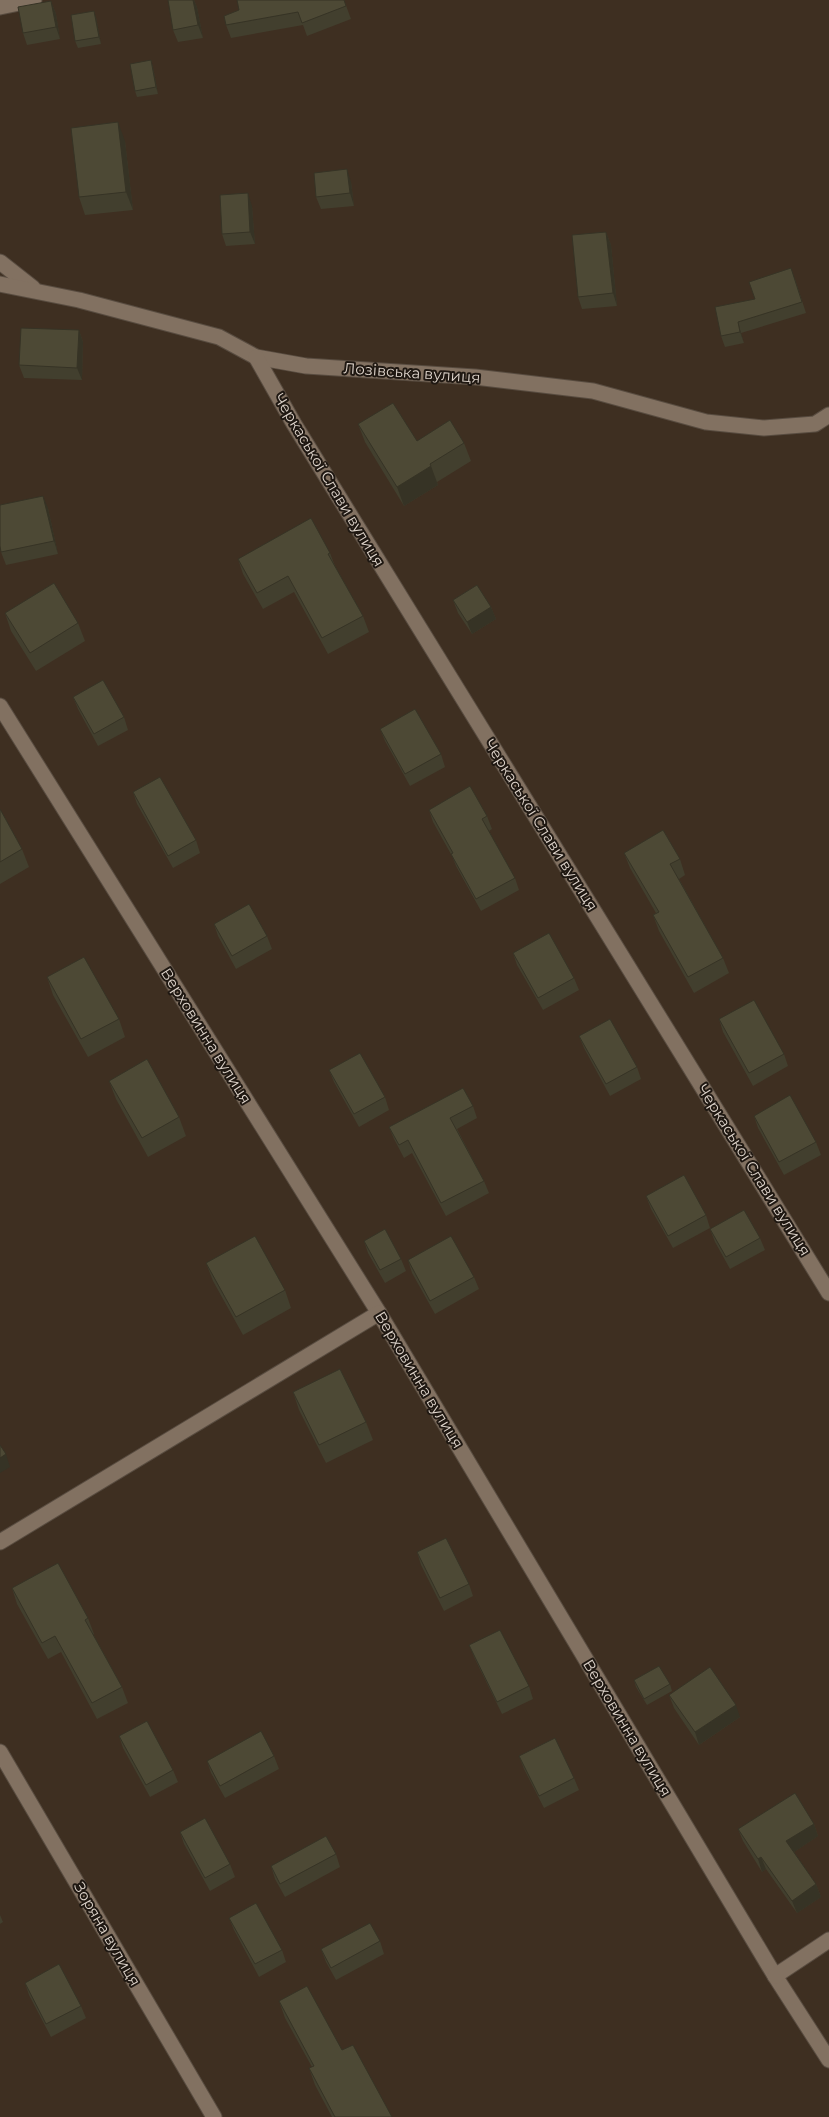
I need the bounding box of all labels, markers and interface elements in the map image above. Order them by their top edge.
street label: Лозівська вулиця [343,358,481,387]
street label: Черкаської Слави вулиця [270,390,389,570]
street label: Черкаської Слави вулиця [481,735,602,914]
street label: Верховинна вулиця [157,964,256,1107]
street label: Черкаської Слави вулиця [694,1080,815,1259]
street label: Верховинна вулиця [371,1308,468,1452]
street label: Верховинна вулиця [579,1656,676,1800]
street label: Зоряна вулиця [70,1878,145,1989]

